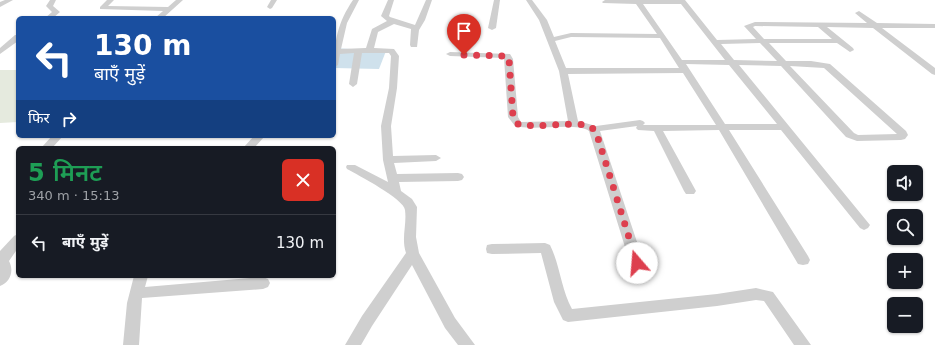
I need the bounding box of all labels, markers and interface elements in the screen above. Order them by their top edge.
pin [447,14,481,55]
icon: arrive [453,20,475,42]
text: 130 m [94,29,191,62]
icon: left [28,32,80,84]
text: बाएँ मुड़ें [94,63,145,84]
icon: right [58,108,80,130]
text: फिर [28,109,50,127]
text: 5 मिनट [28,159,102,187]
button: close [282,159,324,201]
map controls [887,165,923,333]
button: sound [887,165,923,201]
text: 340 m · 15:13 [28,188,119,203]
button: search [887,209,923,245]
icon: left [28,232,50,254]
text: बाएँ मुड़ें [62,233,108,251]
text: 130 m [276,234,324,252]
position arrow [616,242,658,284]
button: + [887,253,923,289]
button: − [887,297,923,333]

